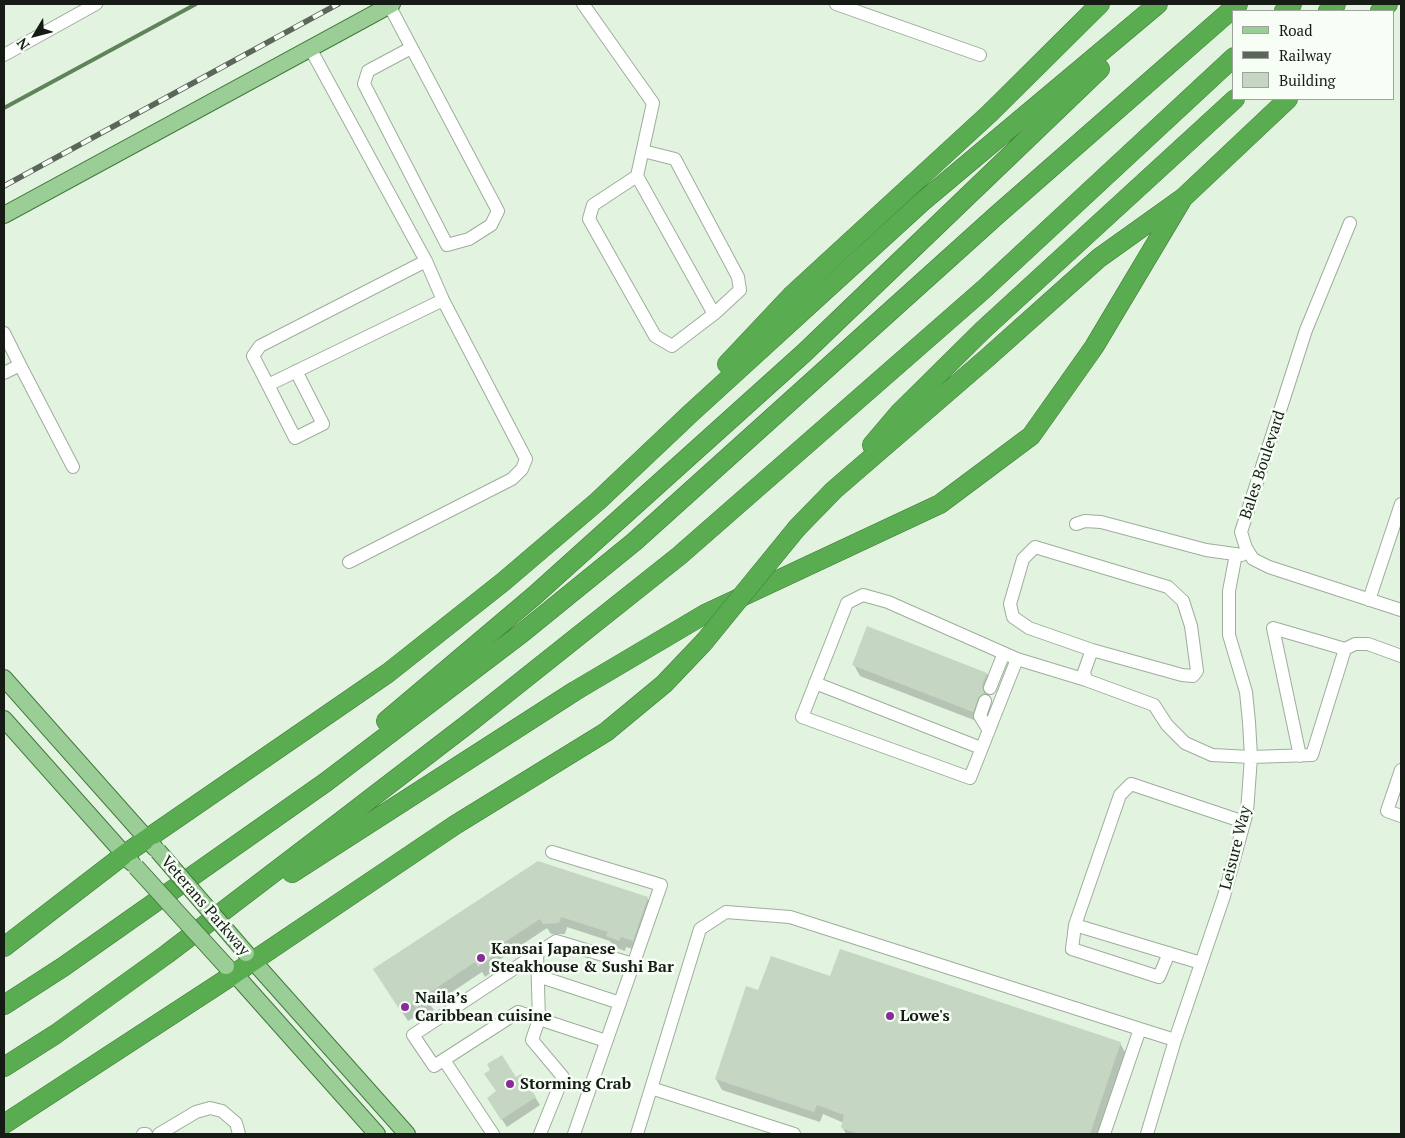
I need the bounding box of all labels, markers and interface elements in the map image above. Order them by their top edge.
north arrow [10,10,60,60]
legend [1232,10,1395,100]
text: Road [1279,20,1312,40]
text: N [12,34,33,54]
text: Railway [1279,45,1331,65]
text: Building [1279,70,1336,90]
street label: Bales Boulevard [1236,408,1290,522]
street label: Leisure Way [1216,804,1256,892]
street label: Veterans Parkway [156,852,254,960]
place label: Kansai Japanese Steakhouse & Sushi Bar [491,939,674,977]
marker: Kansai Japanese Steakhouse & Sushi Bar [475,952,487,964]
place label: Naila’s Caribbean cuisine [415,988,552,1026]
marker: Naila’s Caribbean cuisine [399,1001,411,1013]
place label: Lowe's [900,1006,950,1026]
marker: Lowe's [884,1010,896,1022]
place label: Storming Crab [520,1074,631,1094]
marker: Storming Crab [504,1078,516,1090]

